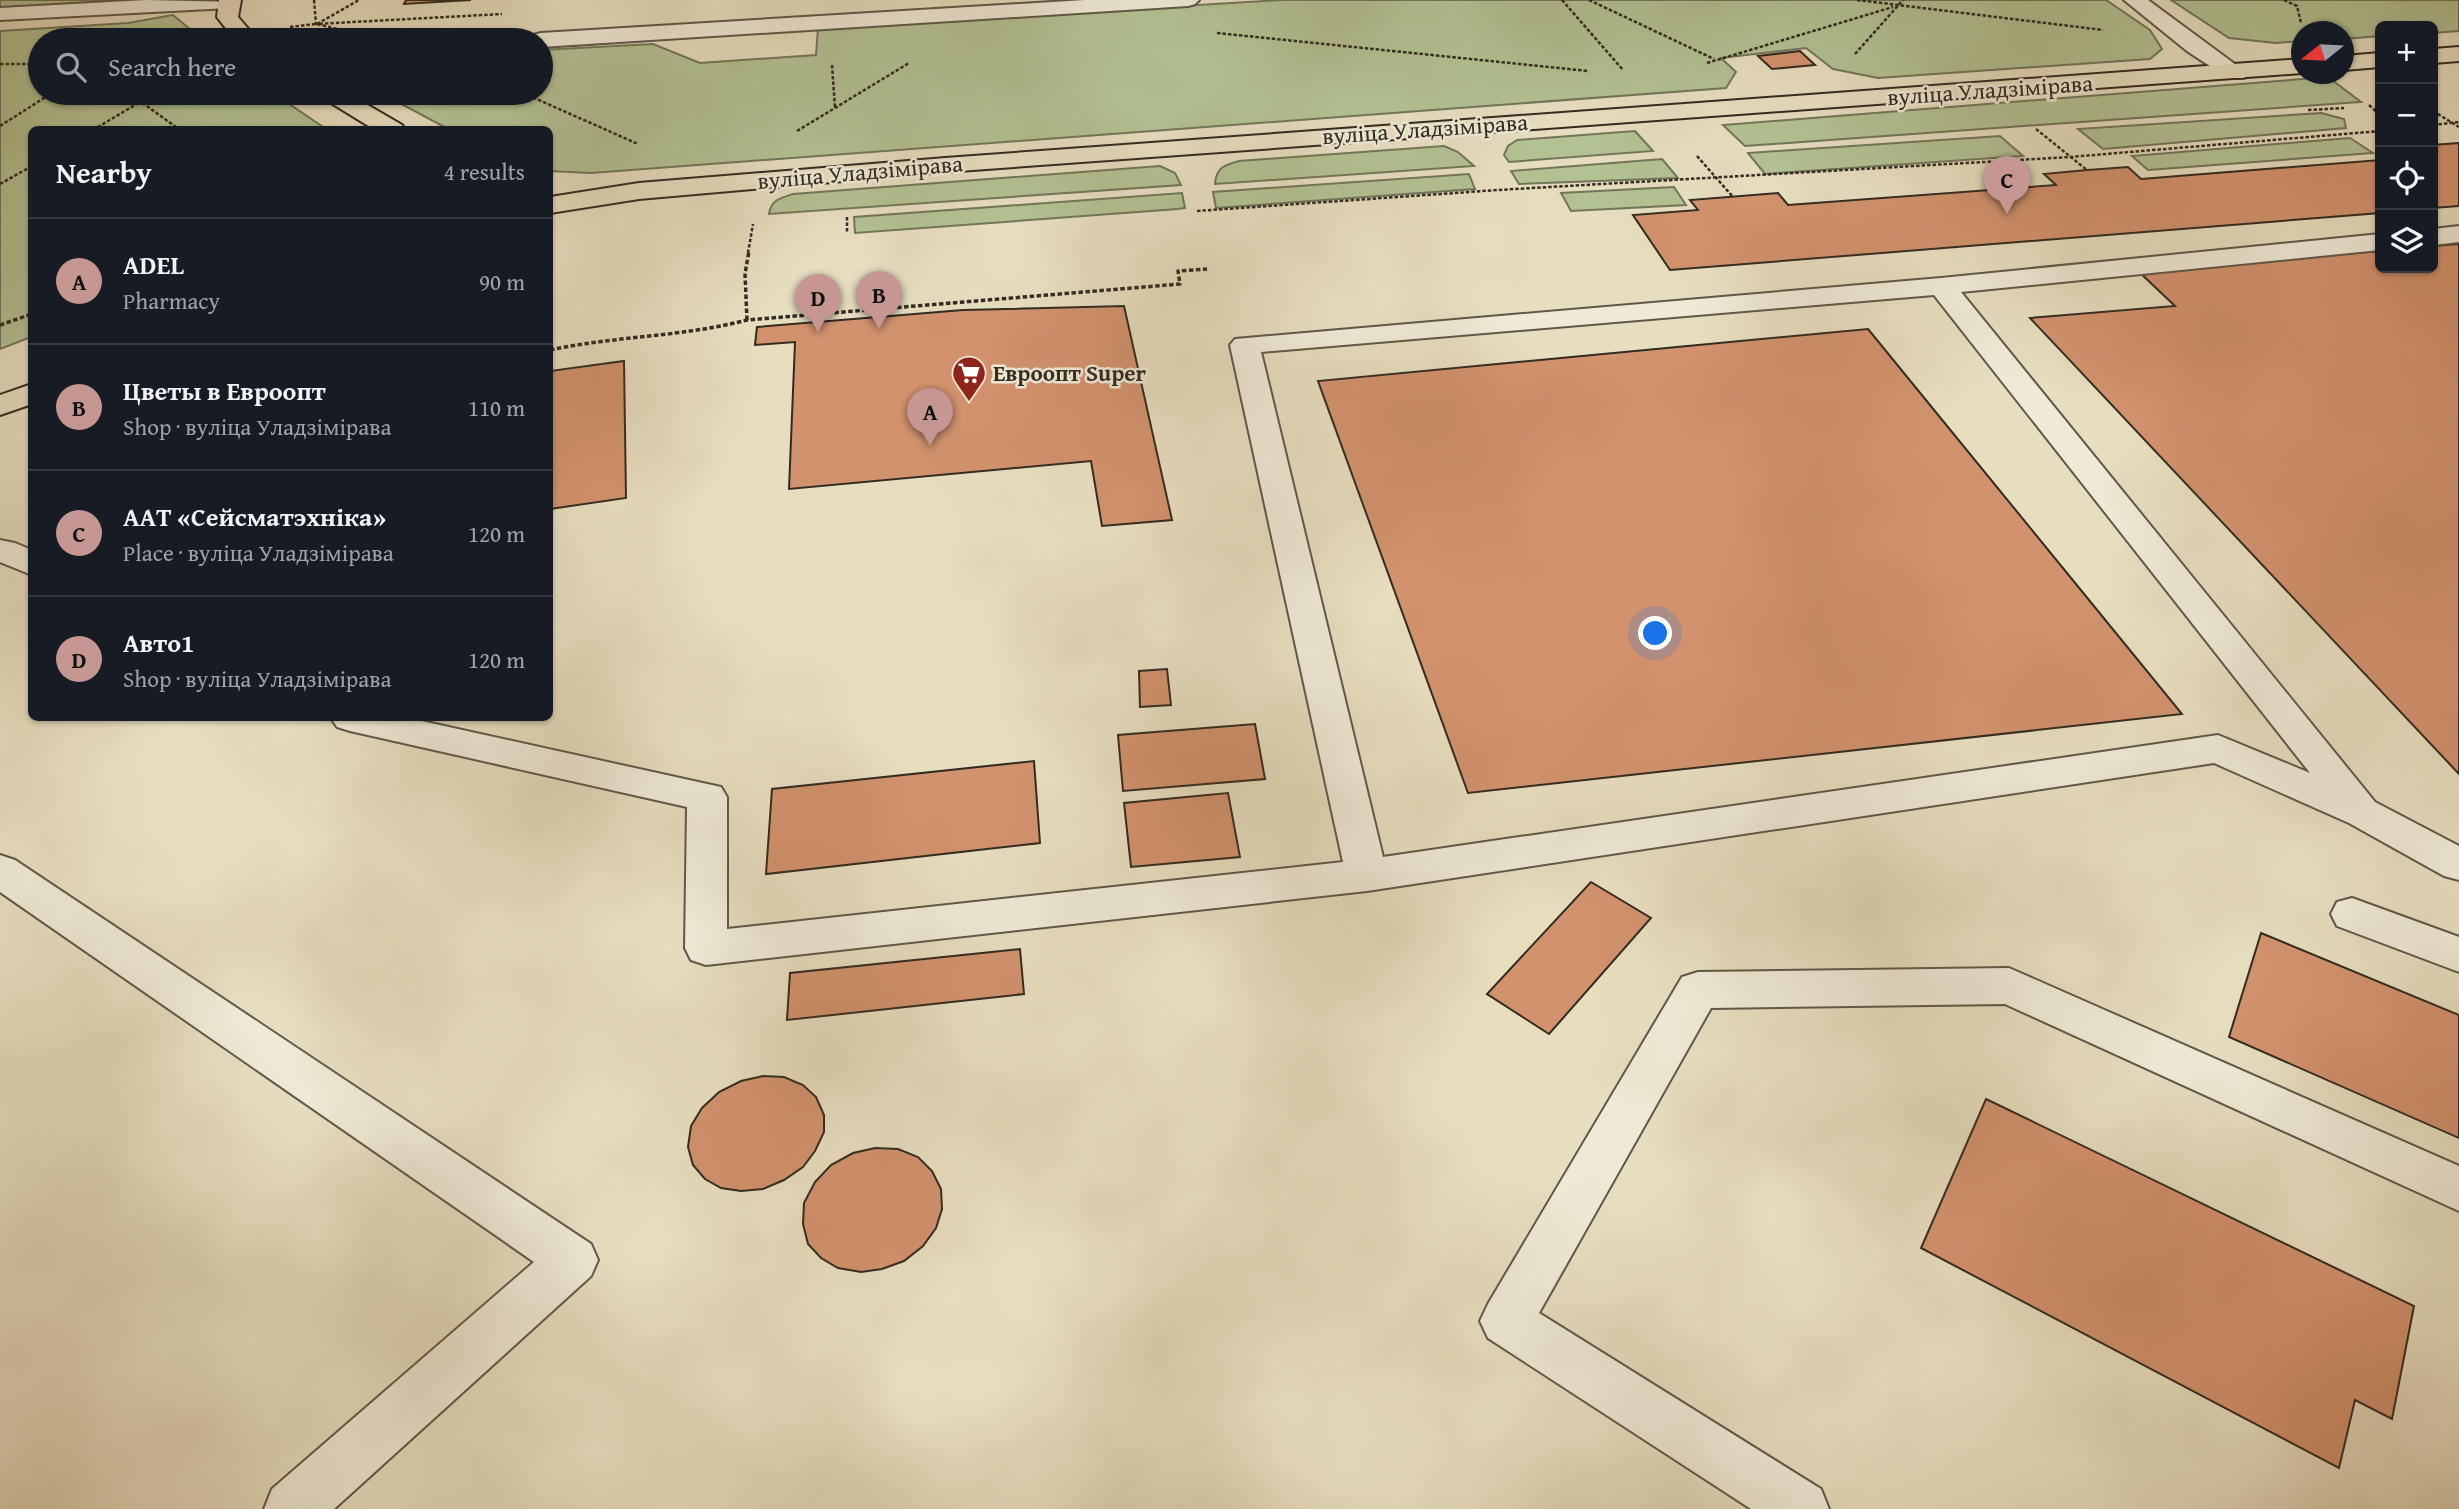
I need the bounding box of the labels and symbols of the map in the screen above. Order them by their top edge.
north arrow [2291,21,2354,84]
street label: вуліца Уладзімірава [1886,66,2094,113]
street label: вуліца Уладзімірава [1321,105,1529,152]
street label: вуліца Уладзімірава [756,146,964,197]
pin: C [1984,156,2030,214]
pin: B [856,271,902,329]
pin: D [795,274,841,332]
supermarket icon: Евроопт Super [950,354,988,403]
place label: Евроопт Super [993,356,1147,389]
pin: A [907,388,953,446]
your location [1638,616,1672,650]

